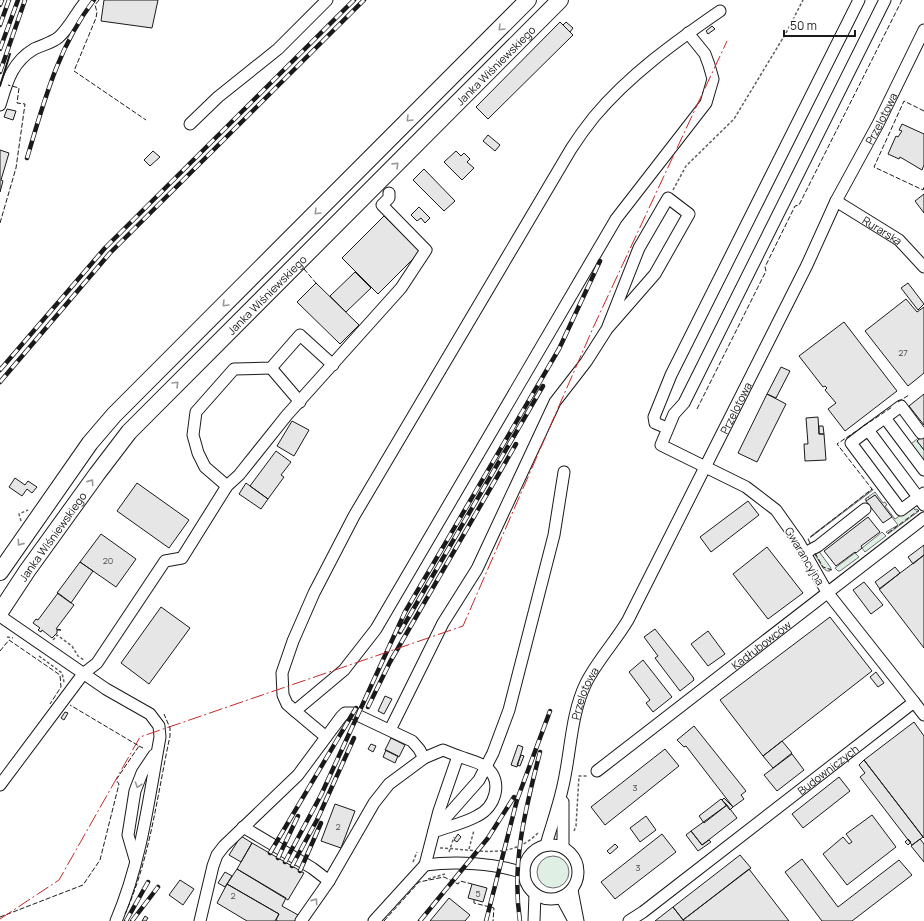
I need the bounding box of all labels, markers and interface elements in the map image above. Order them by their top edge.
scale bar [784,12,855,38]
text: 50 m [790,17,817,34]
street label: Janka Wiśniewskiego [452,21,539,108]
one-way arrow [498,23,506,31]
street label: Przelotowa [861,90,900,147]
one-way arrow [406,115,414,122]
one-way arrow [391,162,399,170]
one-way arrow [314,207,322,215]
street label: Rurarska [860,212,907,247]
street label: Janka Wiśniewskiego [223,251,310,337]
one-way arrow [222,299,230,307]
house number: 27 [898,346,908,359]
street label: Przelotowa [716,379,754,436]
one-way arrow [171,381,179,389]
one-way arrow [86,479,94,486]
street label: Janka Wiśniewskiego [15,488,90,584]
street label: Gwarancyjna [782,524,828,588]
one-way arrow [17,539,25,546]
house number: 20 [103,554,113,567]
street label: Kadłubowców [728,616,794,672]
street label: Przelotowa [567,664,601,721]
street label: Budowniczych [794,741,861,798]
one-way arrow [134,781,142,788]
house number: 3 [633,781,638,794]
house number: 2 [335,820,341,833]
house number: 3 [636,861,641,874]
house number: 5 [475,887,481,900]
house number: 2 [230,889,236,902]
one-way arrow [310,898,318,905]

